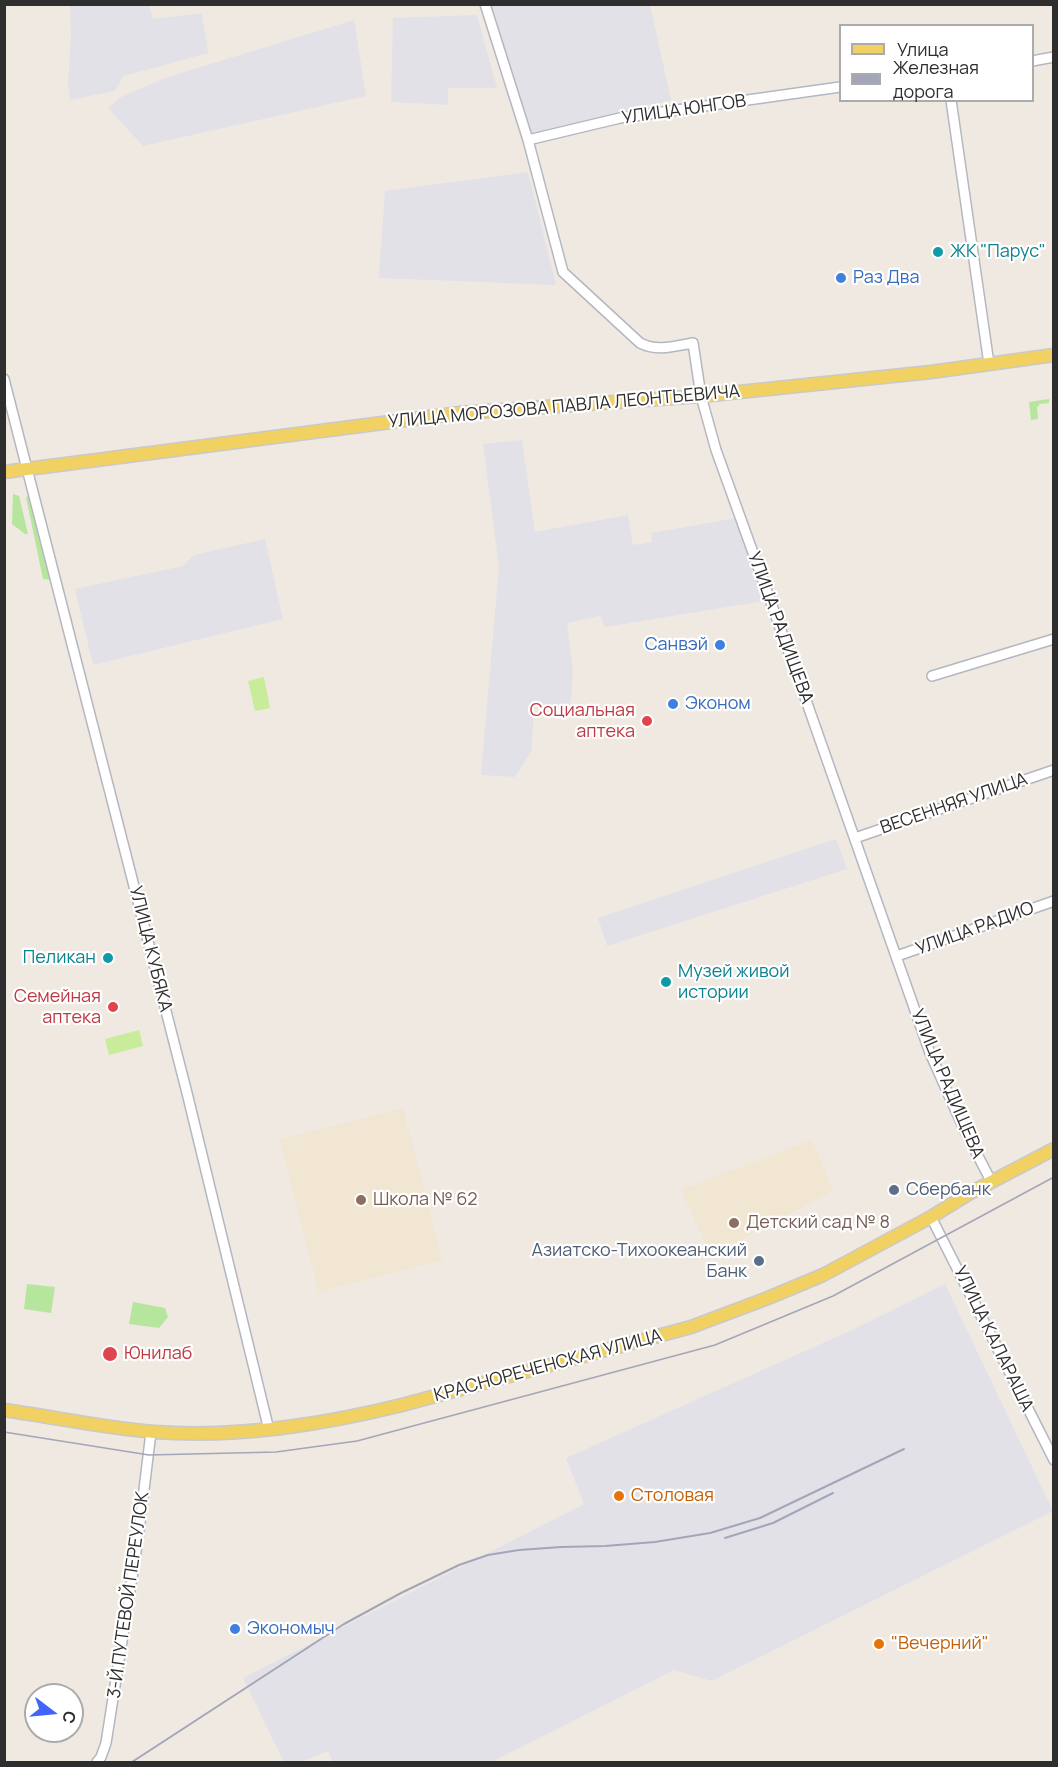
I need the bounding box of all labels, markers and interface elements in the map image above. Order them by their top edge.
legend [839,24,1034,102]
text: Улица [897,37,949,61]
text: Железная дорога [893,55,979,103]
street label: УЛИЦА ЮНГОВ [621,91,747,129]
place label: ЖК "Парус" [950,241,1046,263]
marker: ЖК "Парус" [931,245,945,259]
place label: Раз Два [853,267,920,289]
marker: Раз Два [834,271,848,285]
street label: УЛИЦА МОРОЗОВА ПАВЛА ЛЕОНТЬЕВИЧА [387,381,741,433]
street label: УЛИЦА РАДИЩЕВА [742,549,818,707]
place label: Санвэй [645,634,708,656]
marker: Санвэй [713,638,727,652]
place label: Эконом [685,693,751,715]
marker: Эконом [666,697,680,711]
place label: Социальная аптека [530,700,635,742]
marker: Социальная аптека [640,714,654,728]
street label: ВЕСЕННЯЯ УЛИЦА [878,769,1030,839]
street label: УЛИЦА КУБЯКА [124,884,176,1014]
street label: УЛИЦА РАДИО [913,898,1037,960]
place label: Пеликан [23,947,96,969]
marker: Пеликан [101,951,115,965]
place label: Музей живой истории [678,961,789,1004]
marker: Музей живой истории [659,975,673,989]
place label: Семейная аптека [14,986,101,1028]
marker: Семейная аптека [106,1000,120,1014]
street label: УЛИЦА РАДИЩЕВА [906,1006,988,1162]
place label: Сбербанк [906,1179,991,1201]
marker: Сбербанк [887,1183,901,1197]
place label: Школа № 62 [373,1189,478,1211]
marker: Школа № 62 [354,1193,368,1207]
place label: Детский сад № 8 [746,1212,890,1234]
marker: Детский сад № 8 [727,1216,741,1230]
place label: Азиатско-Тихоокеанский Банк [532,1240,747,1282]
marker: Азиатско-Тихоокеанский Банк [752,1254,766,1268]
street label: УЛИЦА КАЛАРАША [948,1263,1038,1415]
street label: КРАСНОРЕЧЕНСКАЯ УЛИЦА [432,1325,664,1407]
place label: Юнилаб [124,1343,192,1365]
marker: Юнилаб [101,1345,119,1363]
place label: Столовая [631,1485,714,1507]
marker: Столовая [612,1489,626,1503]
street label: 3-Й ПУТЕВОЙ ПЕРЕУЛОК [104,1490,154,1700]
place label: Экономыч [247,1618,335,1640]
marker: Экономыч [228,1622,242,1636]
place label: "Вечерний" [891,1633,989,1655]
marker: "Вечерний" [872,1637,886,1651]
north arrow [24,1683,84,1743]
text: С [57,1709,82,1726]

